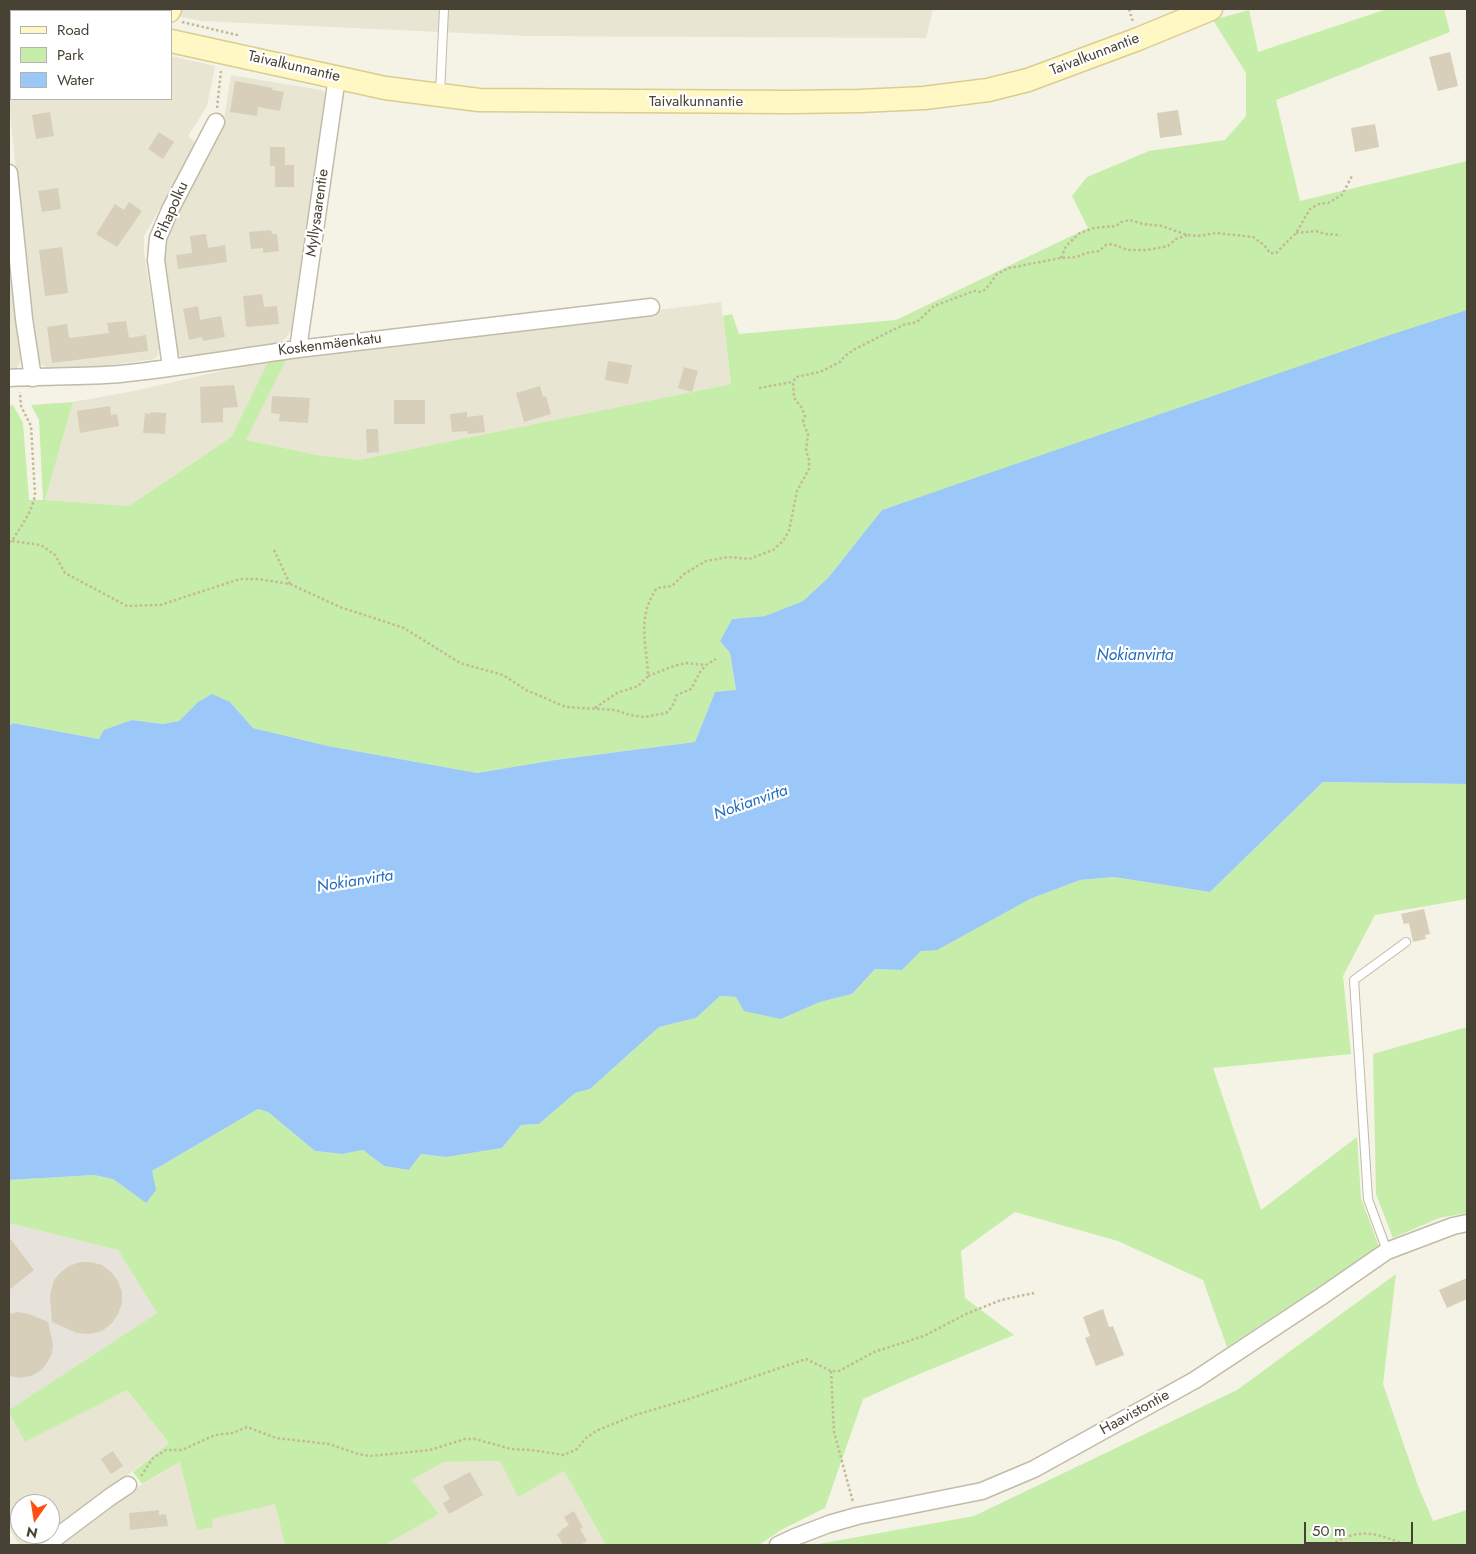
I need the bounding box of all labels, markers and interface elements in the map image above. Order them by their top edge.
legend [10,10,172,100]
text: Road [57,19,89,41]
street label: Taivalkunnantie [1048,30,1142,80]
text: Park [57,44,84,66]
street label: Taivalkunnantie [246,48,342,86]
text: Water [57,69,94,91]
street label: Taivalkunnantie [649,93,743,111]
street label: Myllysaarentie [303,168,333,258]
street label: Pihapolku [151,179,193,243]
street label: Koskenmäenkatu [277,330,383,360]
water label: Nokianvirta [1096,646,1174,666]
water label: Nokianvirta [711,781,791,825]
water label: Nokianvirta [315,866,395,898]
street label: Haavistontie [1097,1387,1173,1439]
north arrow [10,1494,60,1544]
scale bar [1306,1512,1415,1544]
text: 50 m [1312,1520,1346,1542]
text: N [24,1522,40,1544]

